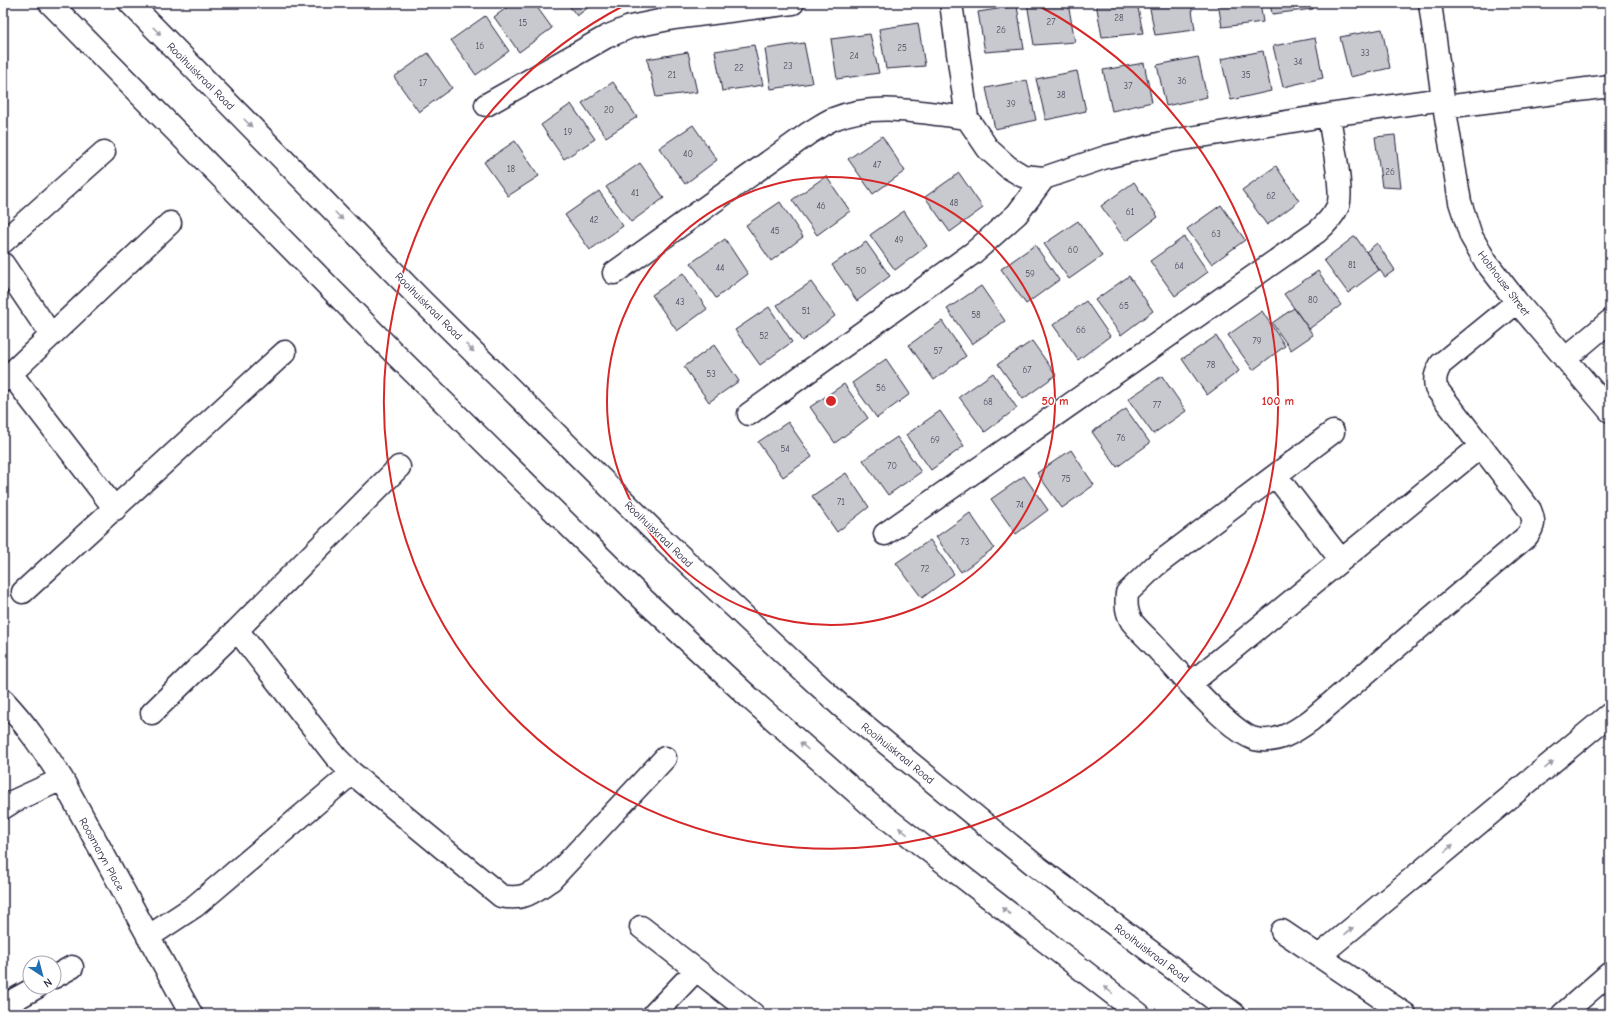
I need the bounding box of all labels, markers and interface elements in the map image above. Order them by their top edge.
house number: 28 [1114,13,1124,23]
house number: 27 [1047,17,1056,27]
house number: 15 [519,18,527,28]
house number: 26 [996,25,1006,35]
one-way arrow [152,26,162,36]
street label: Rooihuiskraal Road [164,40,237,113]
house number: 16 [476,41,484,51]
house number: 25 [897,43,907,53]
house number: 33 [1360,48,1370,58]
house number: 24 [849,51,859,61]
house number: 34 [1294,57,1302,67]
house number: 23 [783,61,793,71]
house number: 22 [734,63,744,73]
house number: 21 [668,70,677,80]
house number: 35 [1241,70,1251,80]
house number: 36 [1177,76,1187,86]
house number: 17 [419,78,428,88]
house number: 37 [1124,81,1133,91]
house number: 38 [1056,90,1066,100]
house number: 39 [1006,99,1016,109]
house number: 20 [604,105,614,115]
one-way arrow [243,118,253,128]
house number: 19 [564,127,572,137]
house number: 40 [683,149,693,159]
house number: 47 [873,160,882,170]
house number: 18 [507,164,515,174]
house number: 26 [1385,167,1395,177]
house number: 41 [631,188,639,198]
house number: 62 [1266,191,1276,201]
house number: 48 [950,198,959,208]
house number: 46 [816,201,826,211]
house number: 61 [1126,207,1135,217]
one-way arrow [334,211,344,221]
house number: 42 [589,215,599,225]
house number: 45 [770,226,780,236]
house number: 63 [1211,229,1221,239]
house number: 49 [894,235,904,245]
house number: 60 [1068,245,1078,255]
street label: Hobhouse Street [1475,248,1533,319]
house number: 81 [1348,260,1357,270]
house number: 64 [1174,261,1184,271]
house number: 44 [716,263,724,273]
house number: 50 [856,266,866,276]
house number: 59 [1025,269,1035,279]
street label: Rooihuiskraal Road [392,270,465,343]
house number: 80 [1308,295,1318,305]
house number: 43 [676,297,684,307]
house number: 65 [1119,301,1129,311]
house number: 51 [802,306,811,316]
house number: 58 [971,310,981,320]
house number: 66 [1076,325,1086,335]
house number: 52 [759,331,769,341]
house number: 79 [1252,336,1262,346]
one-way arrow [465,343,475,353]
house number: 57 [933,346,943,356]
house number: 78 [1207,360,1216,370]
house number: 67 [1022,365,1032,375]
house number: 53 [706,369,716,379]
house number: 56 [876,383,886,393]
centre of rings [824,394,838,408]
text: 50 m [1041,394,1069,408]
text: 100 m [1262,394,1294,408]
house number: 68 [983,397,993,407]
house number: 77 [1153,400,1162,410]
house number: 76 [1116,433,1126,443]
house number: 69 [930,435,940,445]
house number: 54 [780,444,790,454]
house number: 70 [887,461,897,471]
house number: 75 [1061,474,1071,484]
house number: 71 [837,497,845,507]
street label: Rooihuiskraal Road [622,498,696,570]
house number: 74 [1016,500,1024,510]
house number: 73 [961,537,969,547]
house number: 72 [921,564,930,574]
street label: Rooihuiskraal Road [859,720,937,787]
one-way arrow [799,742,810,751]
one-way arrow [1543,761,1554,770]
street label: Roosmaryn Place [76,815,127,893]
one-way arrow [898,827,909,835]
one-way arrow [1443,844,1454,853]
one-way arrow [1000,906,1011,915]
street label: Rooihuiskraal Road [1112,921,1192,986]
one-way arrow [1343,927,1354,936]
north arrow [22,955,62,995]
text: N [41,975,54,990]
one-way arrow [1103,986,1114,995]

